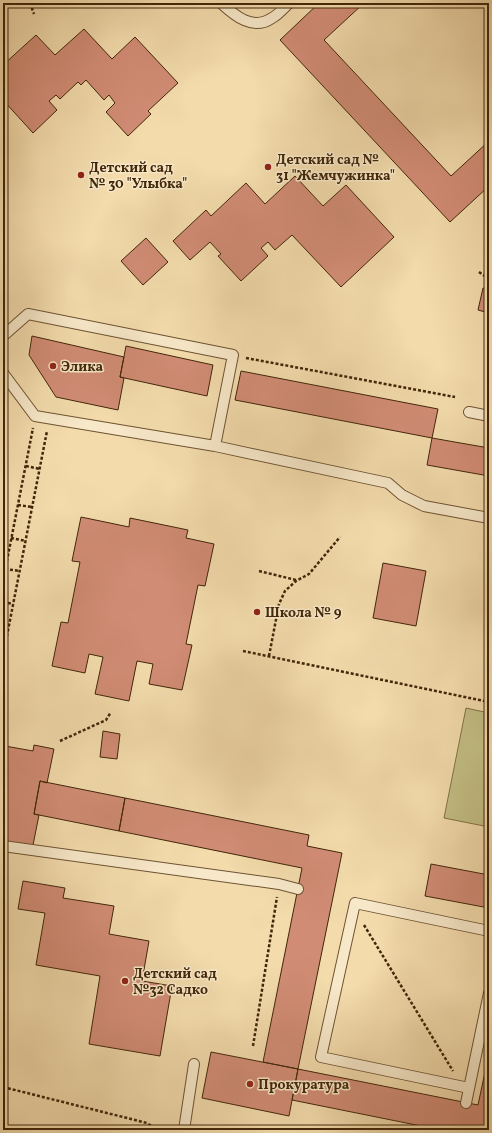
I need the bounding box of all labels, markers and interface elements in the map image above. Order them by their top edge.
place label: Детский сад № 31 "Жемчужинка" [276,151,395,186]
place label: Детский сад № 30 "Улыбка" [89,159,187,194]
marker: Детский сад № 31 "Жемчужинка" [263,162,273,172]
marker: Детский сад № 30 "Улыбка" [76,170,86,180]
place label: Элика [61,358,104,377]
marker: Элика [48,361,58,371]
place label: Школа № 9 [265,604,342,623]
marker: Школа № 9 [252,607,262,617]
place label: Детский сад №32 Садко [133,965,217,1000]
marker: Детский сад №32 Садко [120,976,130,986]
place label: Прокуратура [258,1076,350,1095]
marker: Прокуратура [245,1079,255,1089]

